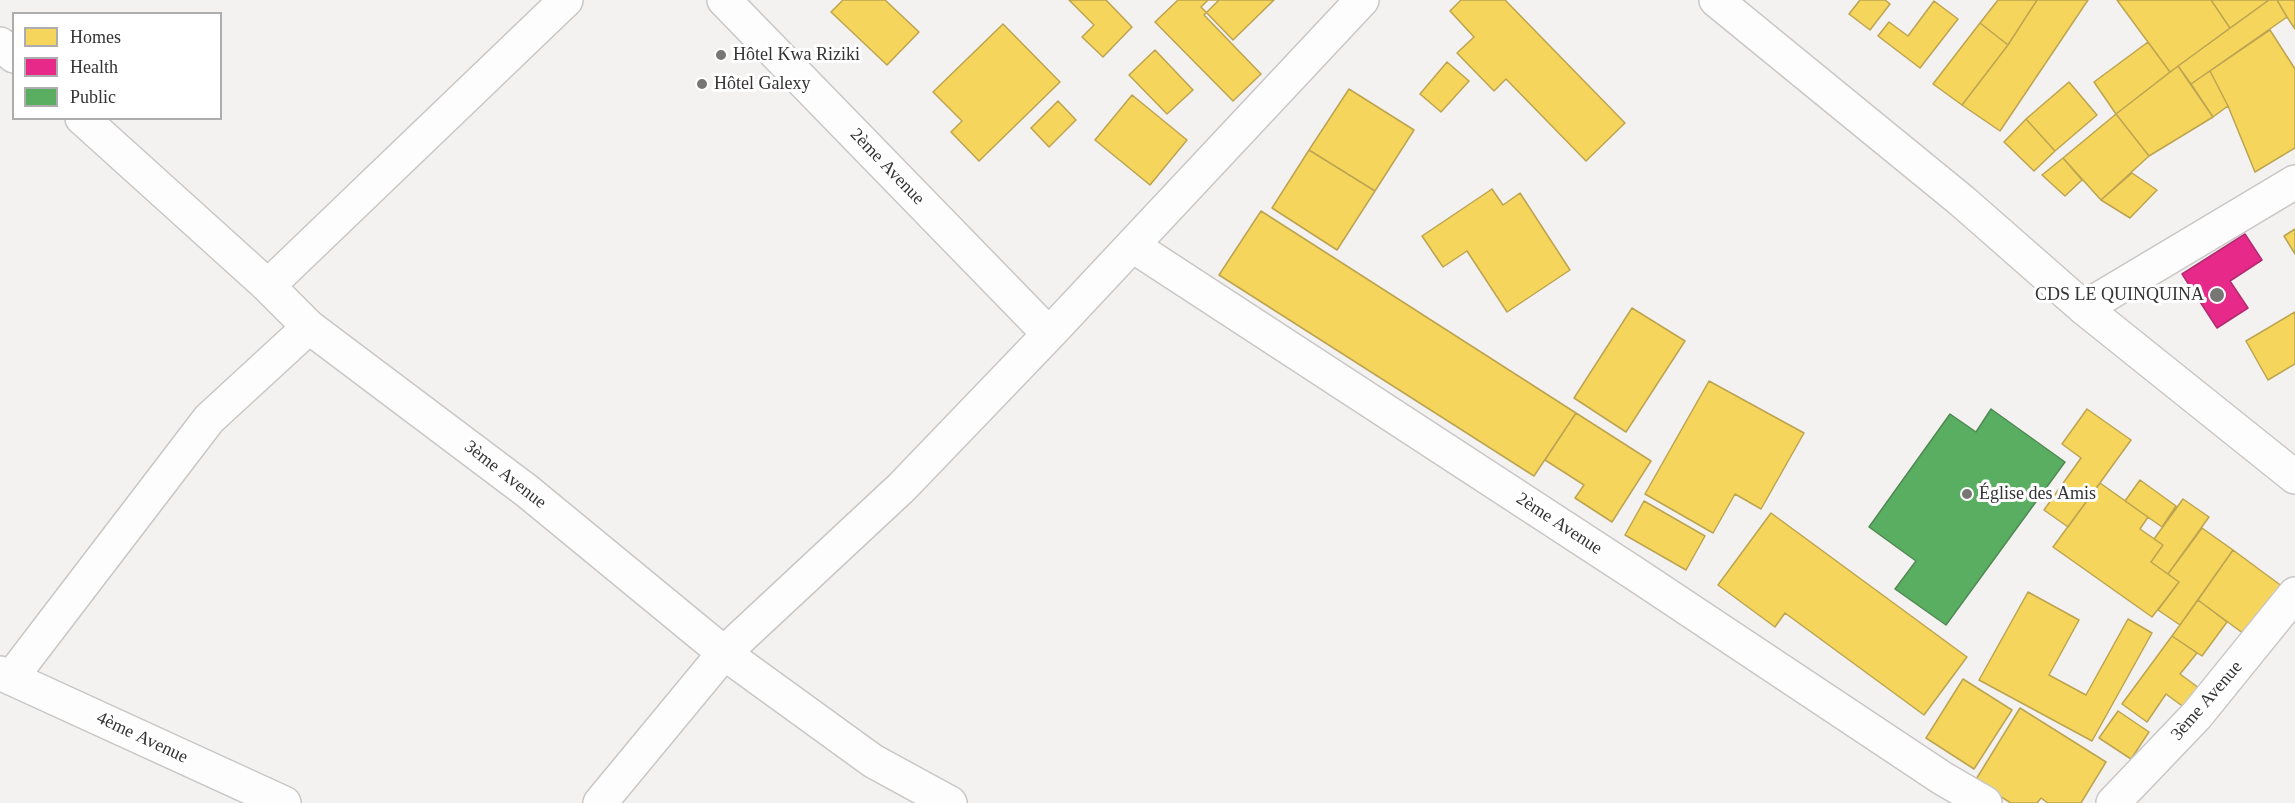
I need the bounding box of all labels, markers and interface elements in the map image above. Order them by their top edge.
legend [12,12,222,120]
text: Homes [70,27,121,47]
place label: Hôtel Kwa Riziki [733,44,860,66]
marker: Hôtel Kwa Riziki [714,48,728,62]
text: Health [70,57,118,77]
place label: Hôtel Galexy [714,73,810,95]
marker: Hôtel Galexy [695,77,709,91]
text: Public [70,87,116,107]
street label: 2ème Avenue [845,124,929,210]
place label: CDS LE QUINQUINA [2035,284,2204,306]
marker: CDS LE QUINQUINA [2208,286,2226,304]
street label: 3ème Avenue [460,436,550,514]
place label: Église des Amis [1979,483,2096,505]
marker: Église des Amis [1960,487,1974,501]
street label: 2ème Avenue [1512,488,1606,560]
street label: 3ème Avenue [2167,657,2247,745]
street label: 4ème Avenue [93,707,191,769]

